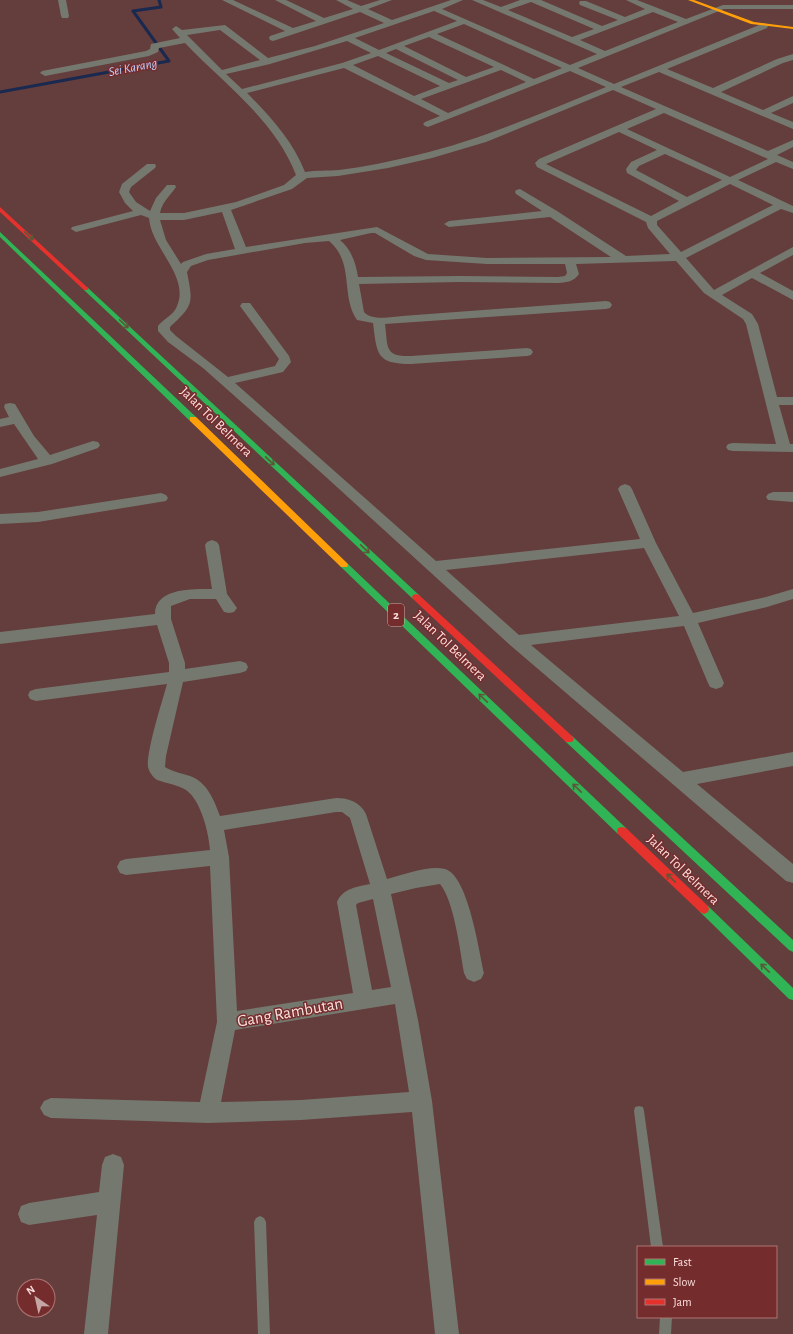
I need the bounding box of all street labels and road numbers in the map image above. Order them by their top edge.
street label: Jalan Tol Belmera [177,384,255,460]
road number: 2 [388,604,404,626]
street label: Jalan Tol Belmera [411,608,489,684]
street label: Jalan Tol Belmera [644,832,722,908]
street label: Gang Rambutan [236,994,344,1030]

